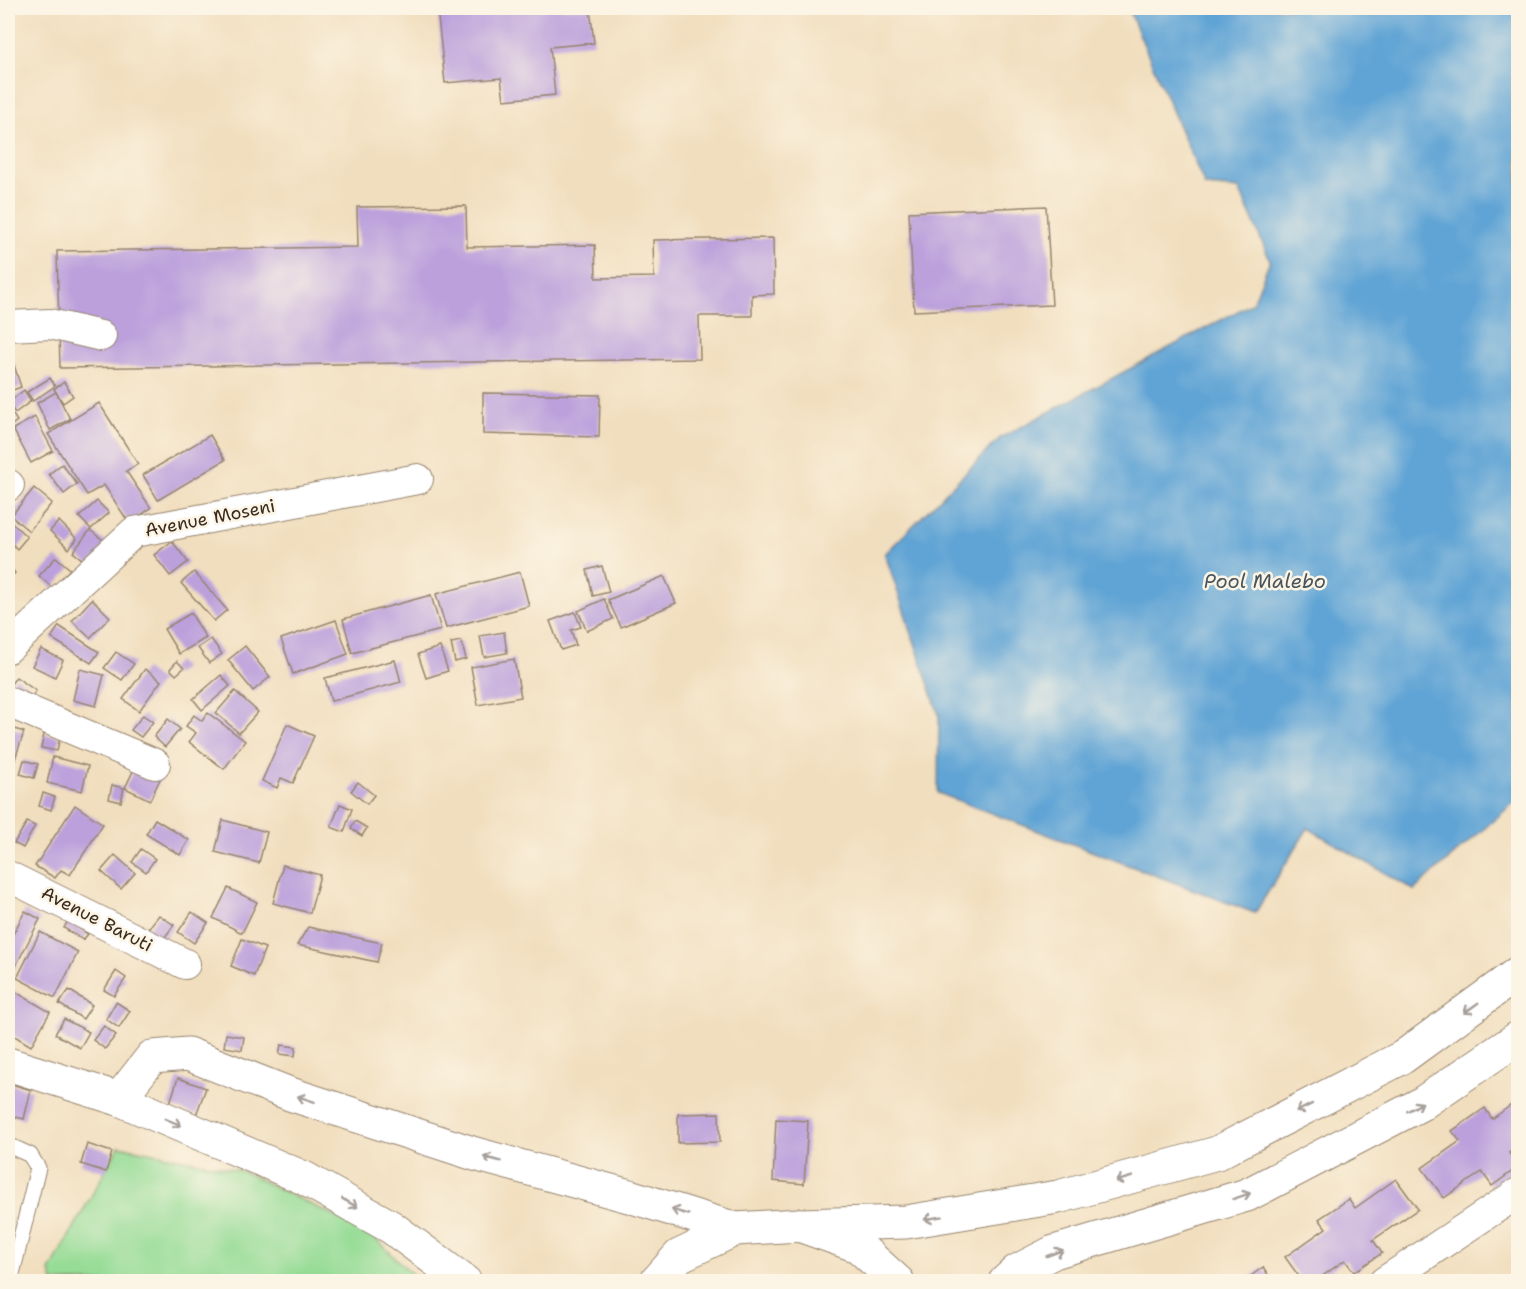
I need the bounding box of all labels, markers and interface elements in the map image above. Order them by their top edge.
street label: Avenue Moseni [143,494,277,542]
water label: Pool Malebo [1204,568,1326,594]
street label: Avenue Baruti [37,881,157,957]
one-way arrow [1464,1002,1480,1014]
one-way arrow [297,1093,316,1104]
one-way arrow [1406,1101,1423,1113]
one-way arrow [1296,1103,1314,1114]
one-way arrow [163,1117,181,1128]
one-way arrow [483,1152,502,1164]
one-way arrow [1115,1173,1134,1185]
one-way arrow [1232,1189,1251,1200]
one-way arrow [341,1198,358,1210]
one-way arrow [671,1205,690,1216]
one-way arrow [924,1213,943,1224]
one-way arrow [1046,1246,1064,1257]

